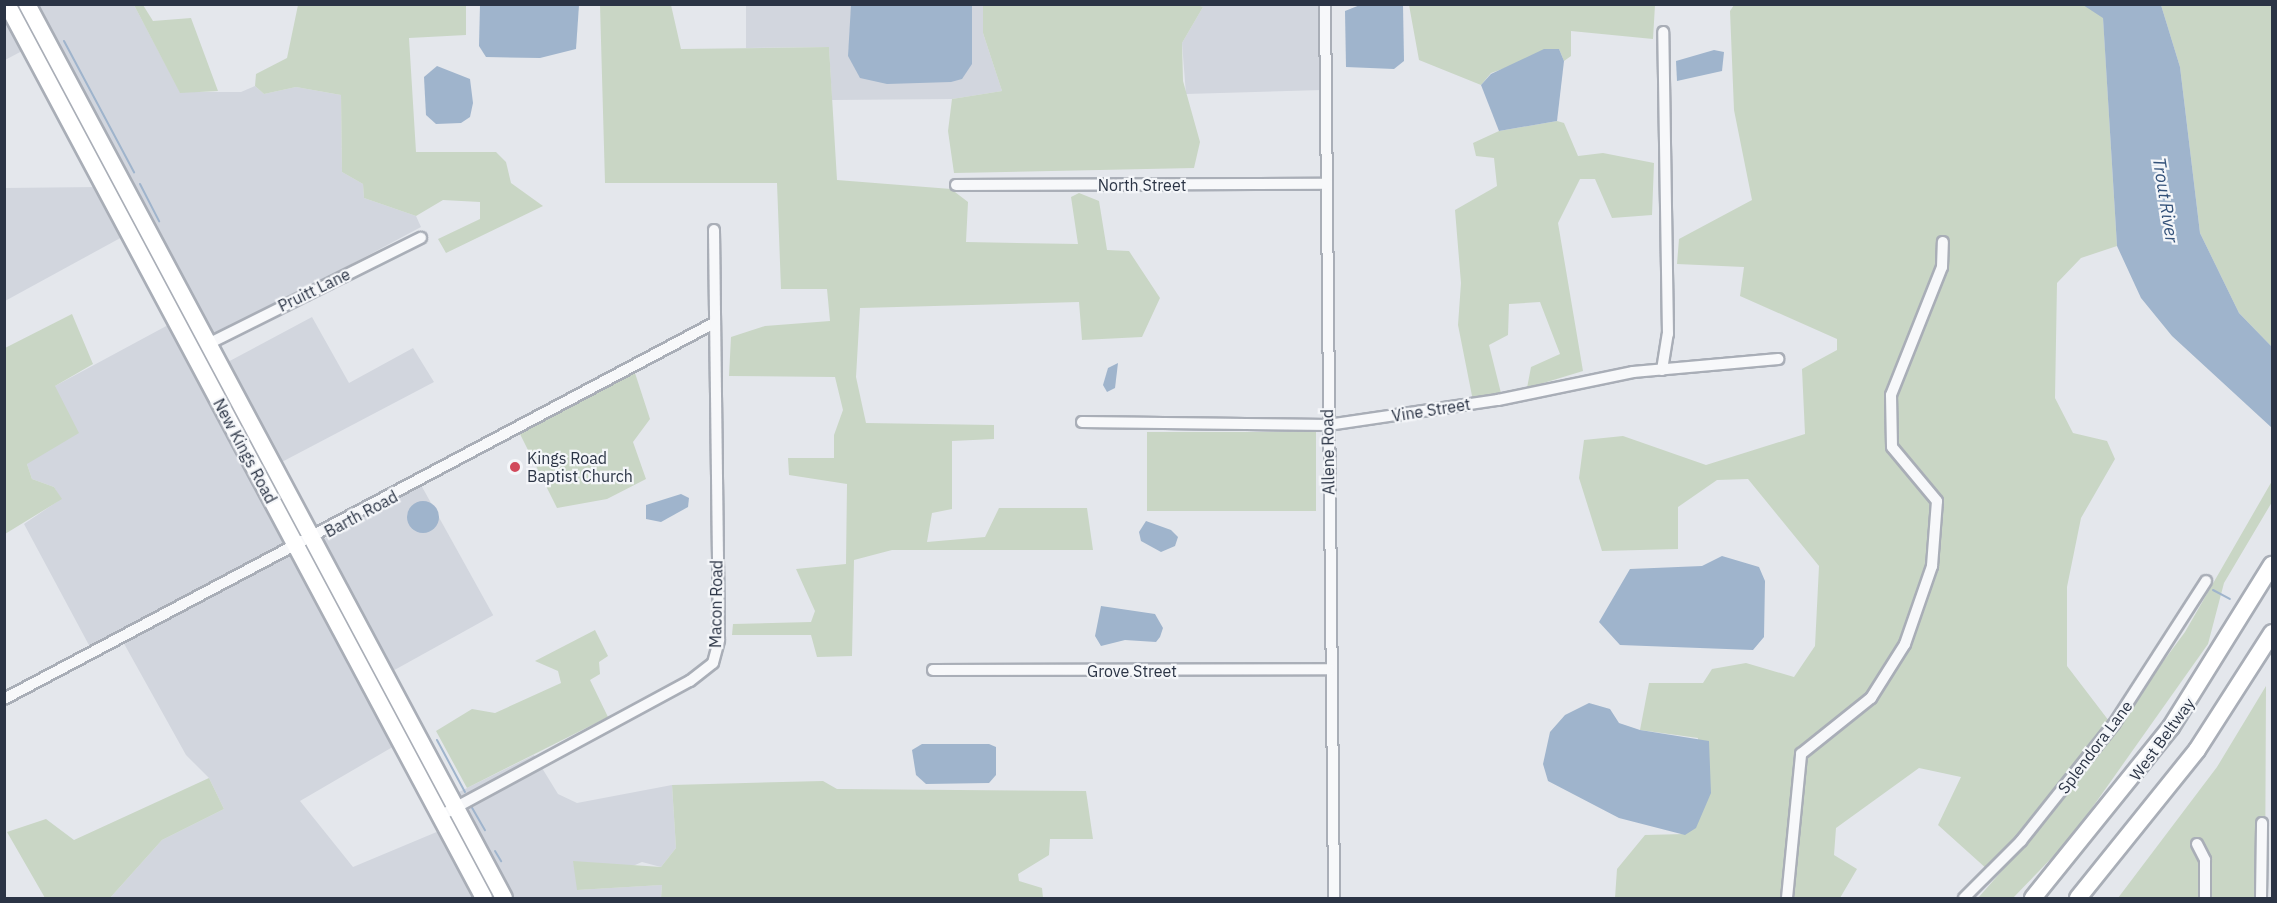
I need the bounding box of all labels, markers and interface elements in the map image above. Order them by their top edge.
water label: Trout River [2148,156,2182,244]
street label: North Street [1098,175,1186,195]
street label: Pruitt Lane [275,264,353,316]
street label: Vine Street [1390,394,1472,426]
street label: New Kings Road [209,395,281,507]
street label: Allene Road [1318,409,1338,495]
place label: Kings Road Baptist Church [527,448,633,486]
marker: Kings Road Baptist Church [508,460,522,474]
street label: Barth Road [321,487,401,541]
street label: Macon Road [706,560,726,648]
street label: Grove Street [1087,661,1177,681]
street label: West Beltway [2126,694,2198,784]
street label: Splendora Lane [2054,697,2136,797]

